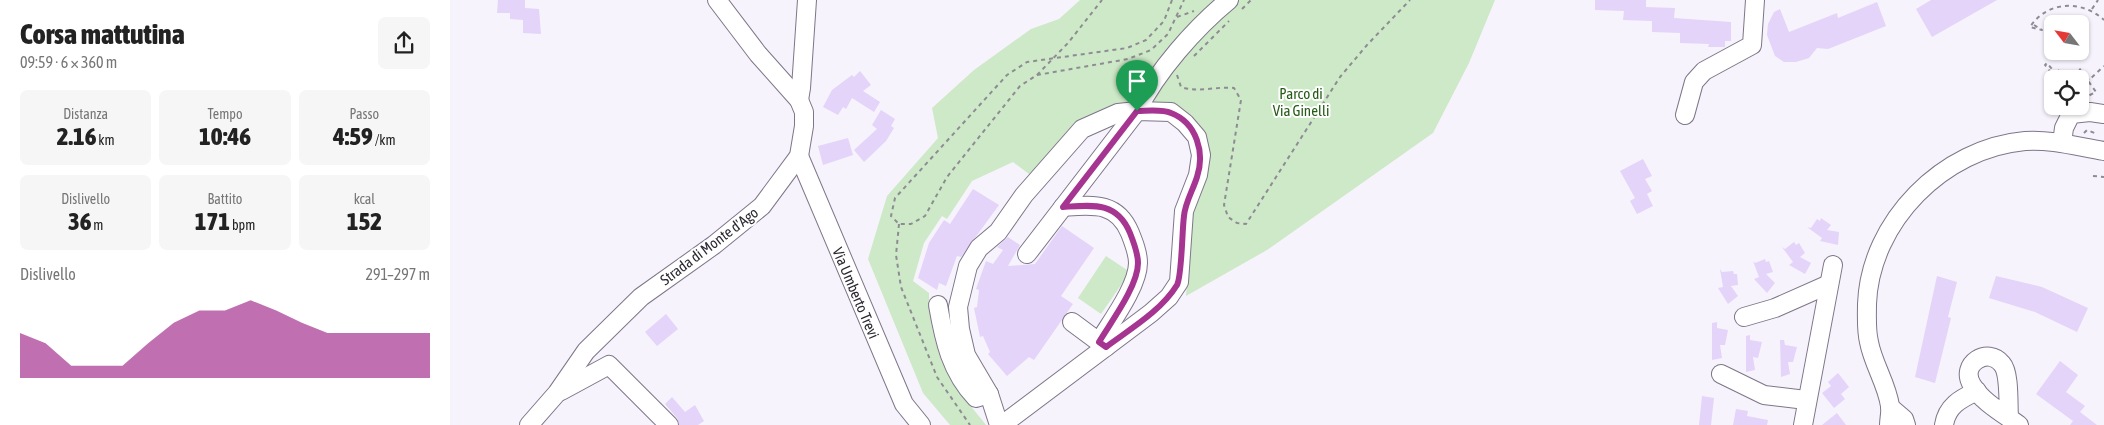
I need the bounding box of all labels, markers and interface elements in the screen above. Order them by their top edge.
north arrow [2044,15,2089,60]
map controls [2044,15,2089,115]
button: share [378,17,430,69]
text: Corsa mattutina [20,18,185,50]
text: 09:59 · 6 × 360 m [20,53,117,71]
pin [1116,60,1158,111]
icon: arrive [1123,67,1151,95]
button: locate [2044,70,2089,115]
park label: Parco di Via Ginelli [1273,85,1329,119]
text: Distanza [63,106,108,122]
text: Tempo [208,106,242,122]
text: Passo [350,106,379,122]
text: 2.16 [57,122,96,150]
text: 10:46 [199,122,251,150]
text: 4:59 [333,122,373,150]
text: km [96,132,115,148]
text: /km [373,132,396,148]
text: Dislivello [61,191,110,207]
text: Battito [208,191,242,207]
text: kcal [354,191,375,207]
street label: Strada di Monte d'Ago [657,204,761,288]
text: 36 [68,207,91,235]
text: 171 [195,207,230,235]
text: 152 [347,207,382,235]
text: m [91,217,103,233]
text: bpm [230,217,255,233]
street label: Via Umberto Trevi [829,245,883,341]
text: Dislivello [20,265,76,283]
text: 291–297 m [366,265,430,283]

